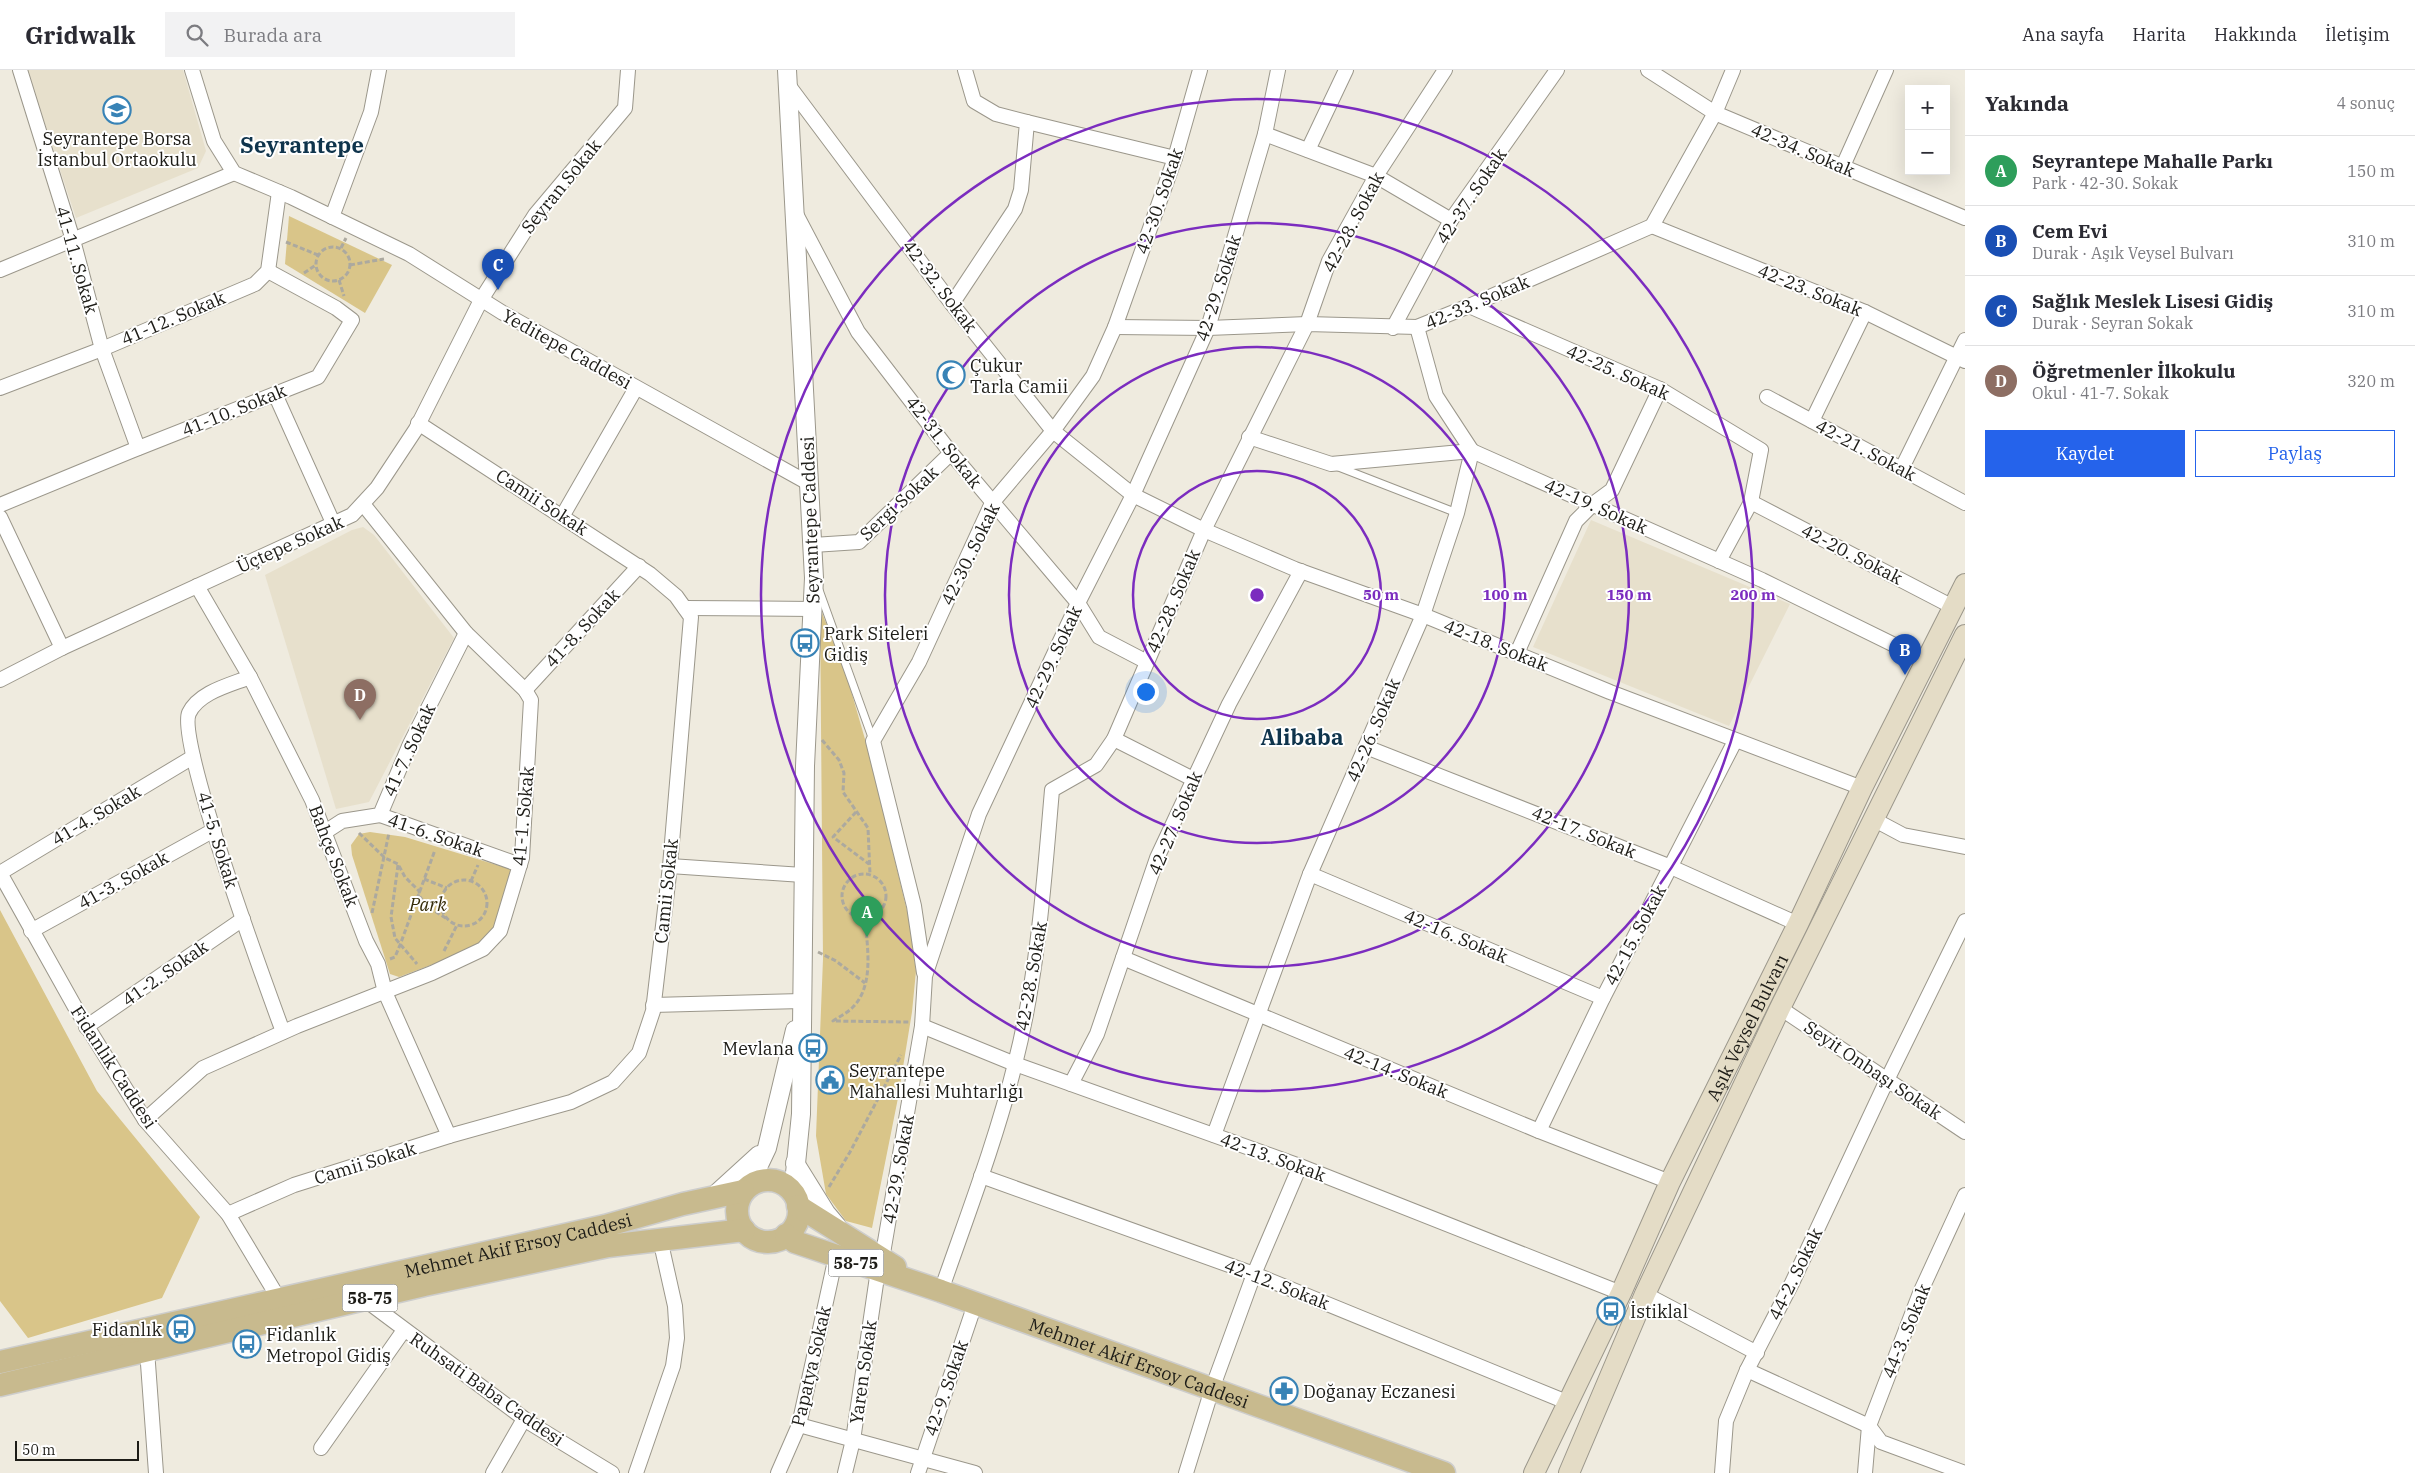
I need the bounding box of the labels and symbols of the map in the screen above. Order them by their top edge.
school or university icon: Seyrantepe Borsa İstanbul Ortaokulu [102,95,132,125]
street label: 42-34. Sokak [1747,118,1859,182]
place label: Seyrantepe Borsa İstanbul Ortaokulu [37,127,197,171]
district label: Seyrantepe [240,130,364,159]
street label: Seyran Sokak [516,134,606,238]
street label: 42-37. Sokak [1430,143,1512,248]
street label: 42-30. Sokak [1130,144,1188,257]
street label: 42-28. Sokak [1317,167,1389,276]
street label: 41-11. Sokak [51,204,103,317]
street label: 42-29. Sokak [1190,231,1246,344]
street label: 42-32. Sokak [897,235,983,338]
pin: C [482,249,514,290]
street label: 42-23. Sokak [1754,259,1866,322]
street label: 42-33. Sokak [1421,270,1533,334]
street label: 41-12. Sokak [117,286,229,350]
street label: Yeditepe Caddesi [498,304,636,394]
street label: 42-25. Sokak [1563,339,1674,405]
place label: Çukur Tarla Camii [970,354,1068,398]
mosque icon: Çukur Tarla Camii [936,360,966,390]
street label: 41-10. Sokak [178,378,290,441]
street label: 42-31. Sokak [901,391,987,493]
street label: 42-21. Sokak [1812,414,1921,486]
street label: Seyrantepe Caddesi [796,436,824,604]
street label: Sergi Sokak [855,460,944,545]
street label: Camii Sokak [491,464,593,541]
street label: 42-19. Sokak [1541,473,1652,539]
street label: 42-30. Sokak [935,499,1005,609]
street label: Üçtepe Sokak [233,510,348,578]
street label: 42-20. Sokak [1797,519,1907,590]
street label: 42-28. Sokak [1141,545,1205,657]
street label: 41-8. Sokak [539,583,625,672]
text: 50 m [1363,585,1399,604]
text: 100 m [1482,585,1528,604]
text: 150 m [1606,585,1652,604]
text: 200 m [1730,585,1776,604]
centre of rings [1248,586,1266,604]
street label: 42-29. Sokak [1019,601,1087,712]
street label: 42-18. Sokak [1440,614,1552,677]
place label: Park Siteleri Gidiş [824,622,929,666]
bus stop icon: Park Siteleri Gidiş [790,628,820,658]
pin: B [1889,634,1921,675]
street label: 42-26. Sokak [1341,674,1405,786]
pin: D [344,679,376,720]
your location [1133,679,1159,705]
street label: 41-7. Sokak [377,699,441,800]
district label: Alibaba [1260,722,1344,751]
street label: 41-1. Sokak [507,765,539,867]
street label: 42-27. Sokak [1143,767,1207,879]
street label: 41-4. Sokak [47,779,145,851]
street label: 41-5. Sokak [192,789,244,892]
street label: 42-17. Sokak [1528,801,1640,864]
street label: Bahçe Sokak [304,802,364,911]
street label: 41-6. Sokak [385,808,488,862]
street label: Camii Sokak [649,837,683,945]
street label: 41-3. Sokak [74,845,173,914]
street label: 42-15. Sokak [1599,880,1671,989]
park label: Park [408,893,447,916]
pin: A [851,896,883,937]
street label: 42-16. Sokak [1400,904,1512,968]
street label: 42-28. Sokak [1010,919,1052,1033]
street label: 41-2. Sokak [117,935,213,1011]
street label: Aşık Veysel Bulvarı [1701,950,1793,1104]
street label: Fidanlık Caddesi [66,1001,162,1133]
street label: Seyit Onbaşı Sokak [1800,1015,1947,1125]
bus stop icon: Mevlana [798,1033,828,1063]
place label: Mevlana [722,1037,794,1060]
street label: 42-14. Sokak [1340,1041,1452,1104]
place label: Seyrantepe Mahallesi Muhtarlığı [849,1059,1024,1103]
public building icon: Seyrantepe Mahallesi Muhtarlığı [815,1065,845,1095]
street label: 42-29. Sokak [877,1112,919,1226]
street label: 42-13. Sokak [1217,1127,1329,1187]
street label: Camii Sokak [311,1136,419,1189]
street label: Mehmet Akif Ersoy Caddesi [402,1208,634,1282]
street label: 44-2. Sokak [1763,1224,1827,1324]
road number: 58-75 [828,1250,884,1276]
street label: 42-12. Sokak [1221,1253,1333,1315]
street label: 44-3. Sokak [1877,1280,1936,1382]
road number: 58-75 [342,1284,398,1312]
bus stop icon: İstiklal [1596,1296,1626,1326]
place label: İstiklal [1630,1300,1688,1323]
street label: Papatya Sokak [786,1303,836,1429]
street label: Mehmet Akif Ersoy Caddesi [1026,1312,1252,1413]
bus stop icon: Fidanlık [166,1314,196,1344]
place label: Fidanlık [92,1318,162,1341]
street label: Yaren Sokak [844,1318,882,1426]
place label: Fidanlık Metropol Gidiş [266,1323,391,1367]
street label: Ruhsati Baba Caddesi [405,1327,569,1451]
bus stop icon: Fidanlık Metropol Gidiş [232,1329,262,1359]
street label: 42-9. Sokak [919,1336,973,1439]
pharmacy icon: Doğanay Eczanesi [1269,1376,1299,1406]
place label: Doğanay Eczanesi [1303,1380,1456,1403]
scale bar [15,1438,139,1461]

